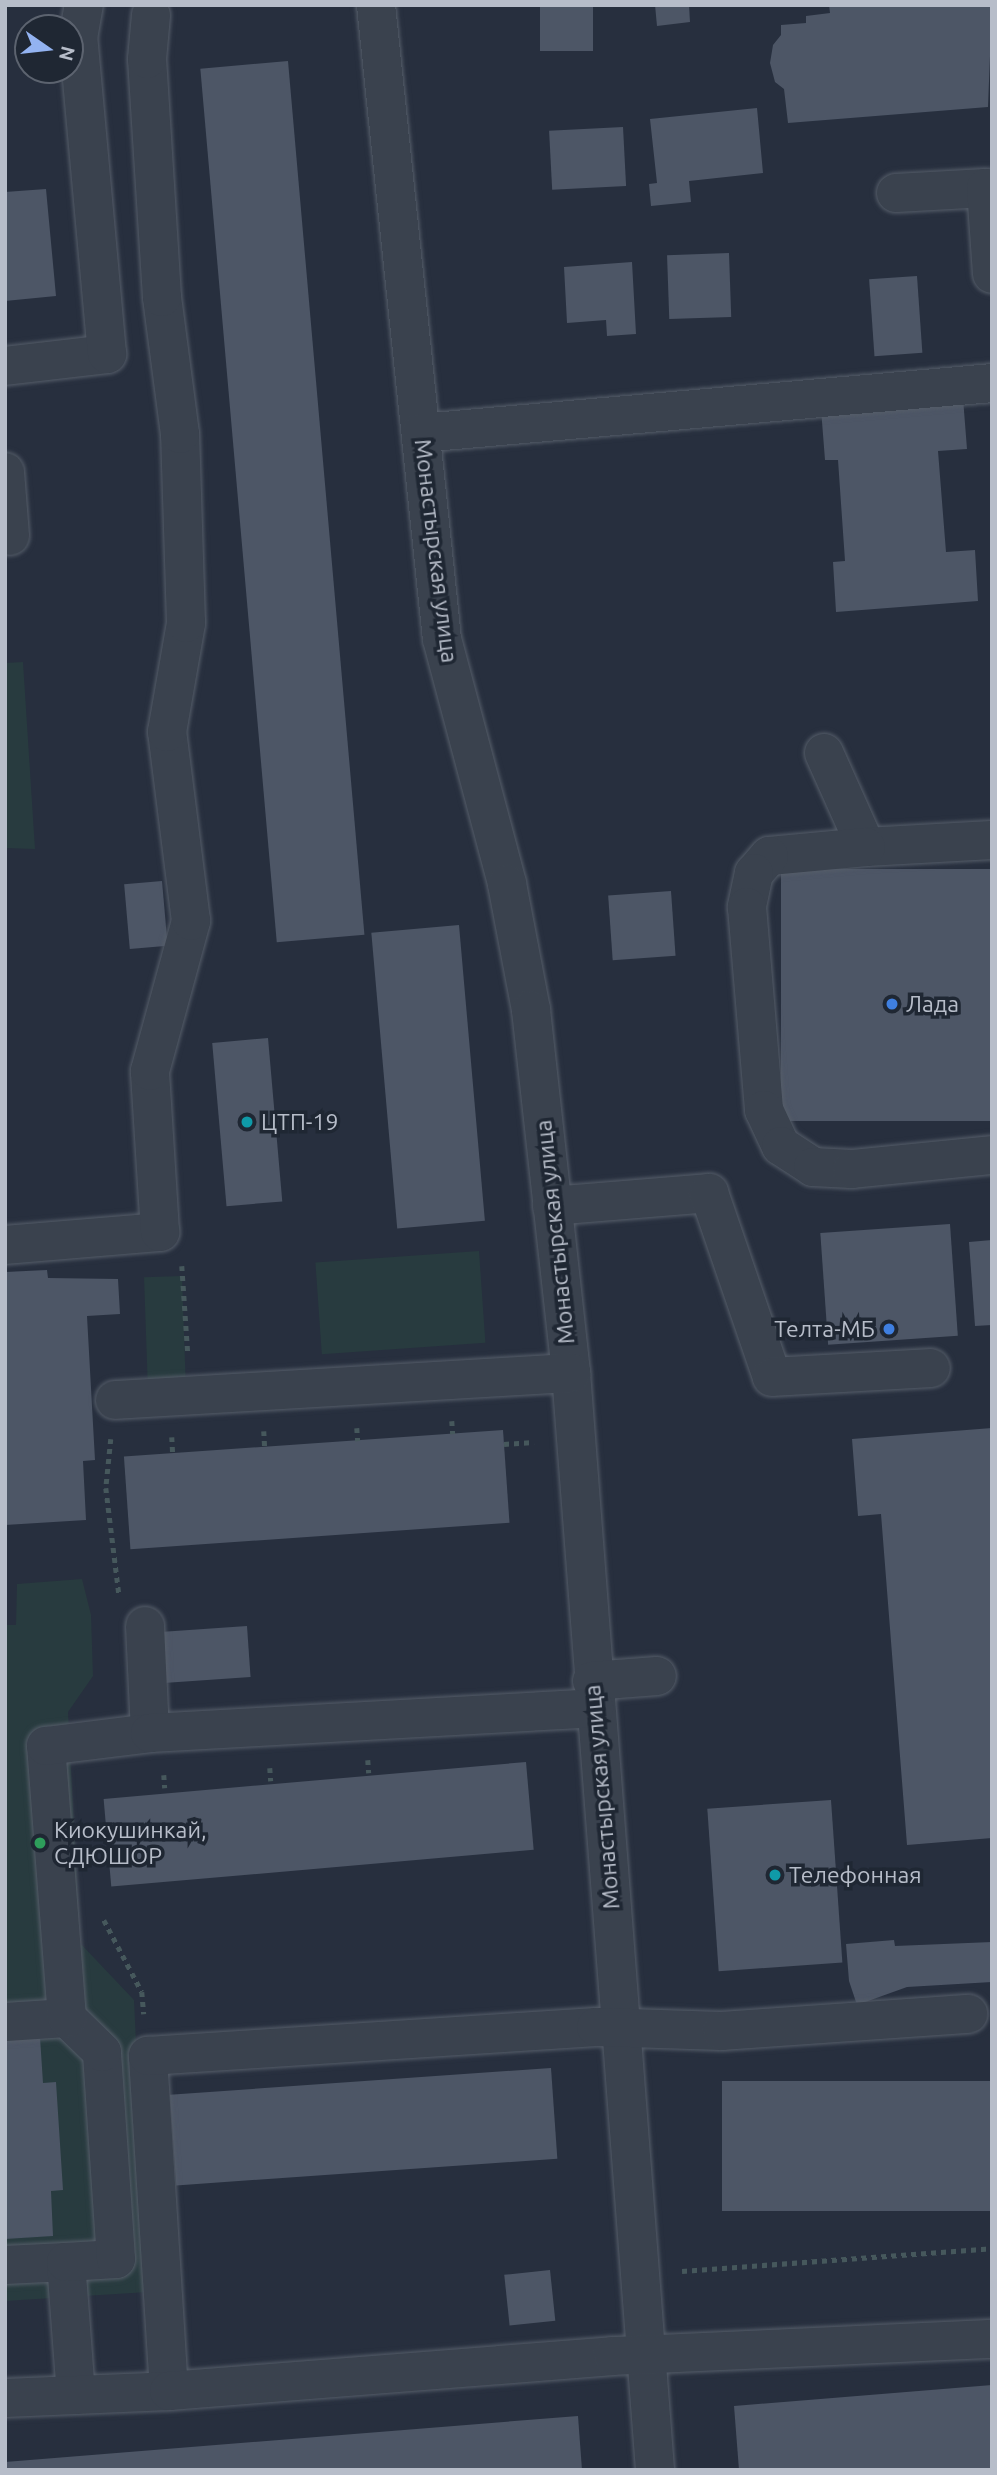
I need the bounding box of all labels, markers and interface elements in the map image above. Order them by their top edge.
north arrow [14,14,84,84]
text: N [55,44,80,63]
street label: Монастырская улица [409,437,463,665]
place label: Лада [906,990,959,1018]
marker: Лада [884,996,900,1012]
place label: ЦТП-19 [261,1108,338,1136]
marker: ЦТП-19 [239,1114,255,1130]
street label: Монастырская улица [529,1118,581,1346]
place label: Телта-МБ [774,1315,875,1343]
marker: Телта-МБ [881,1321,897,1337]
street label: Монастырская улица [578,1684,626,1910]
place label: Киокушинкай, СДЮШОР [54,1816,207,1870]
marker: Киокушинкай, СДЮШОР [32,1835,48,1851]
place label: Телефонная [789,1861,922,1889]
marker: Телефонная [767,1867,783,1883]

